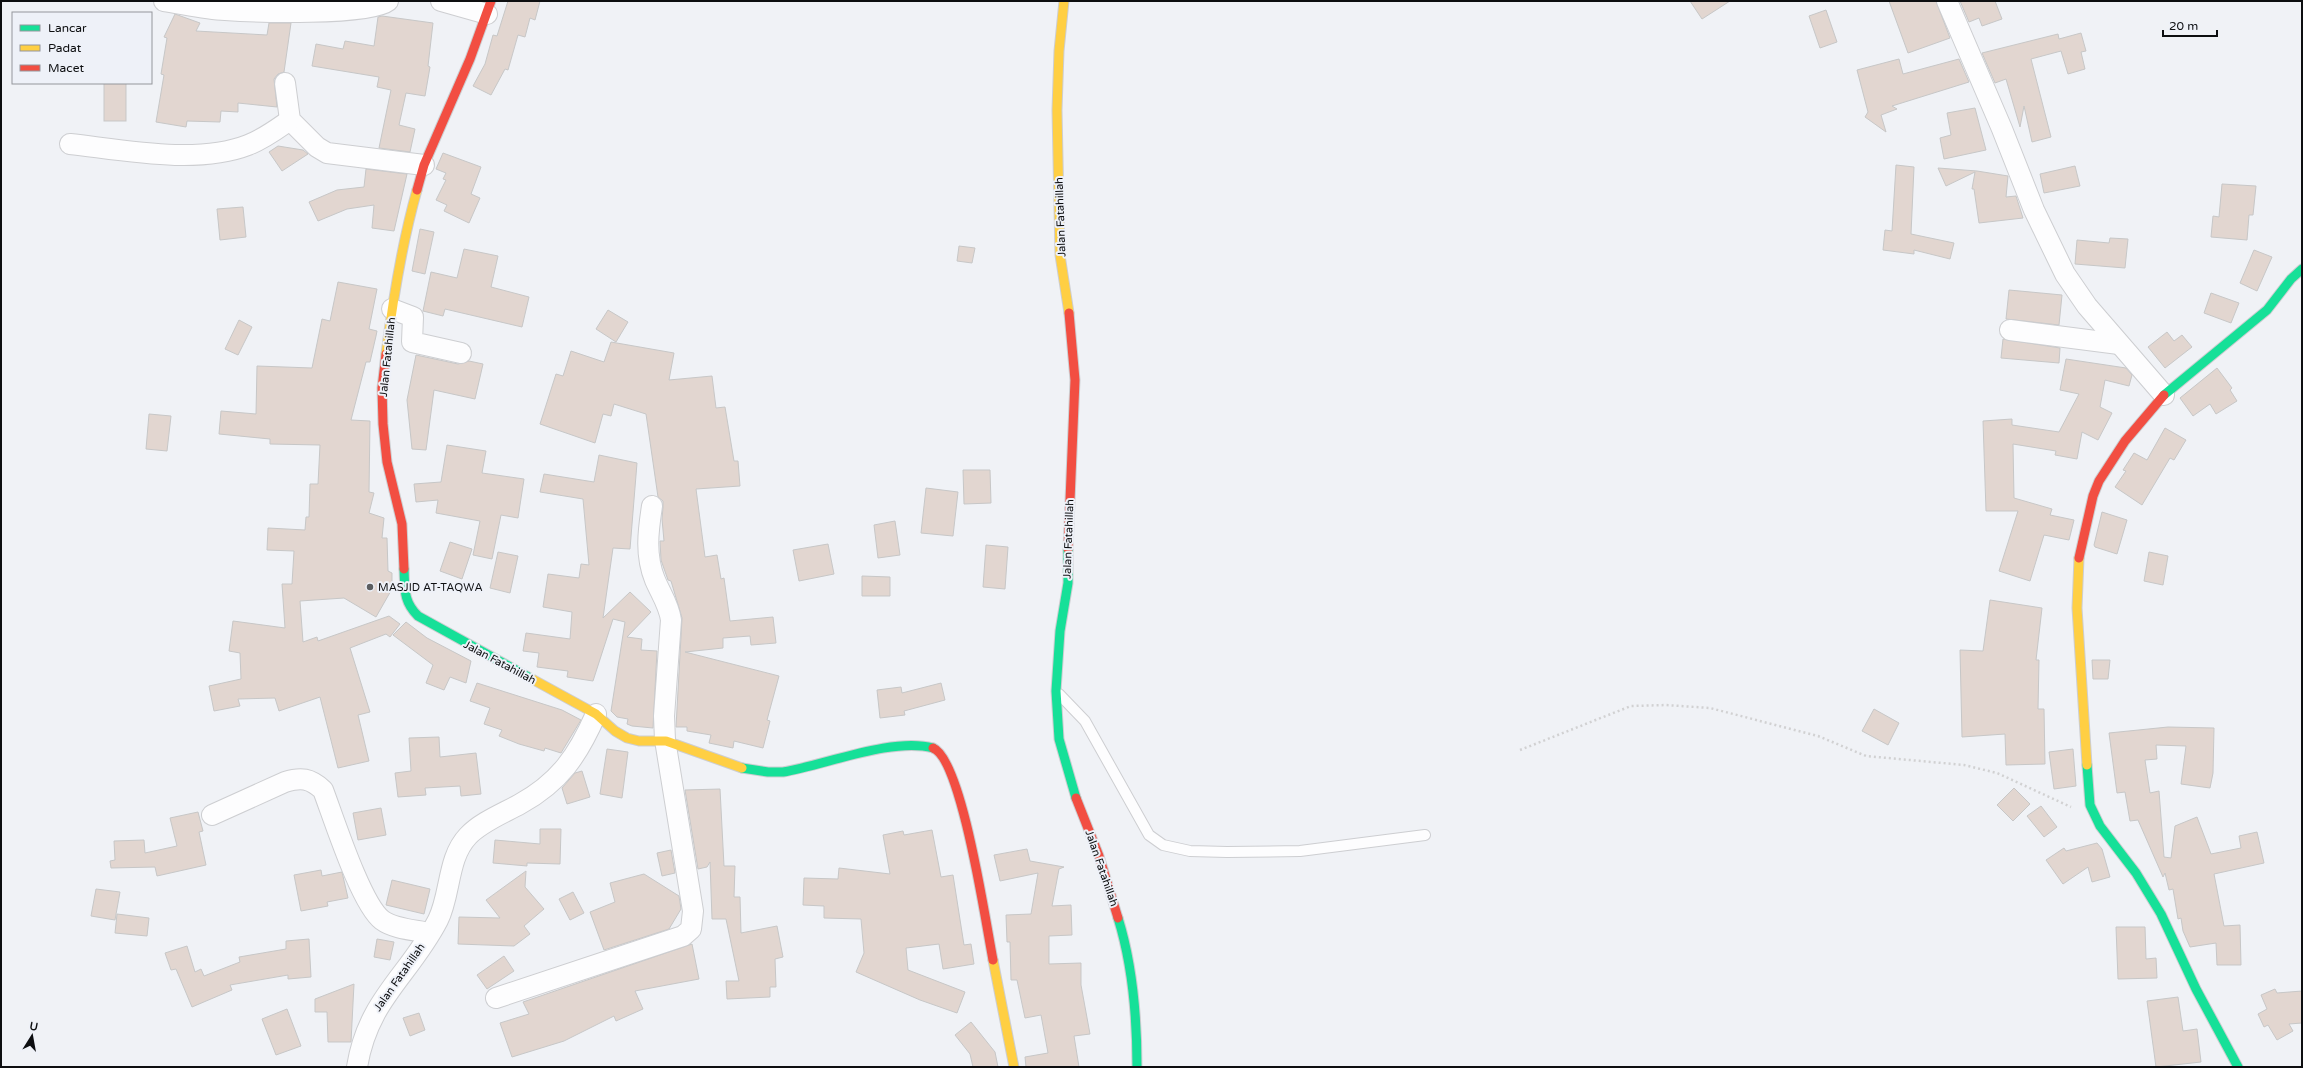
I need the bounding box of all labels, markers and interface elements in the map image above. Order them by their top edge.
legend [12,12,152,84]
scale bar [2163,12,2217,38]
text: 20 m [2169,19,2198,33]
text: Lancar [48,21,87,35]
text: Padat [48,41,82,55]
text: Macet [48,61,84,75]
street label: Jalan Fatahillah [1053,177,1068,257]
street label: Jalan Fatahillah [377,317,398,397]
street label: Jalan Fatahillah [1061,499,1076,579]
place label: MASJID AT-TAQWA [378,581,483,594]
marker: MASJID AT-TAQWA [365,582,375,592]
street label: Jalan Fatahillah [461,638,538,687]
street label: Jalan Fatahillah [1082,828,1121,908]
street label: Jalan Fatahillah [371,941,428,1014]
north arrow [12,1016,52,1056]
text: U [28,1019,39,1034]

